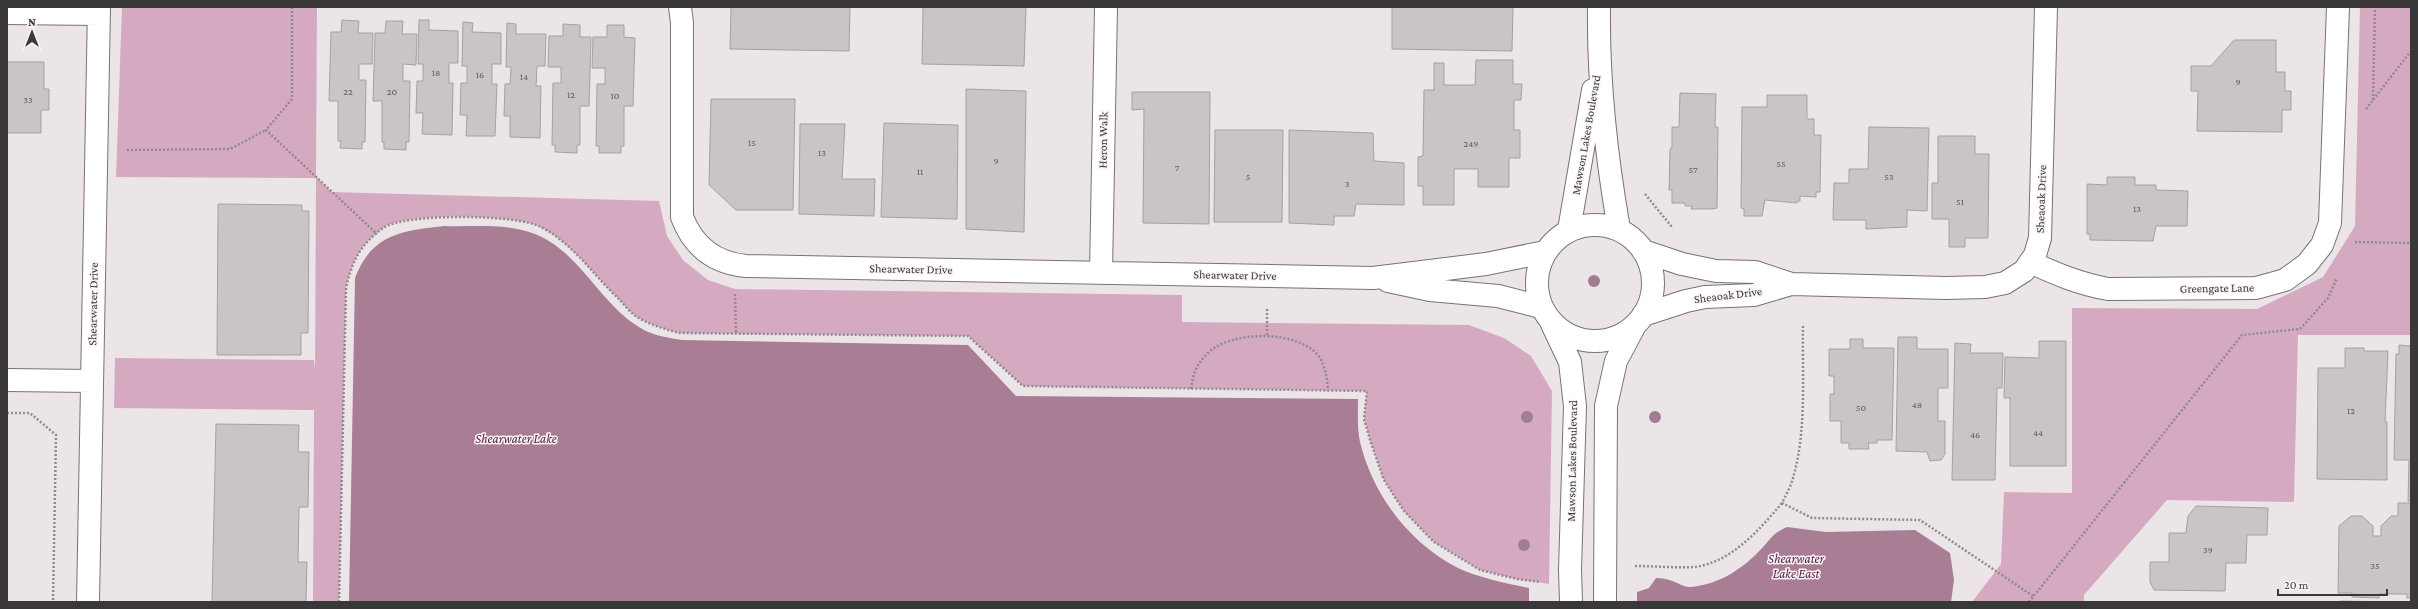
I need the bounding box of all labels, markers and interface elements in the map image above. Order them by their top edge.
north arrow [12,12,52,52]
text: N [28,16,36,28]
house number: 18 [432,67,440,78]
house number: 16 [476,69,484,80]
house number: 14 [520,71,528,82]
street label: Mawson Lakes Boulevard [1569,73,1604,196]
house number: 9 [2235,76,2241,87]
house number: 22 [343,86,353,97]
house number: 20 [387,86,398,97]
house number: 12 [567,89,575,100]
house number: 10 [611,90,620,101]
house number: 33 [23,94,33,105]
street label: Heron Walk [1096,111,1110,168]
house number: 15 [748,137,756,148]
house number: 249 [1464,138,1478,149]
house number: 13 [818,147,826,158]
house number: 9 [993,155,999,166]
house number: 55 [1776,158,1786,169]
house number: 7 [1175,162,1180,173]
house number: 57 [1688,164,1698,175]
street label: Sheaoak Drive [2033,165,2049,233]
house number: 11 [917,166,923,177]
house number: 5 [1246,171,1251,182]
house number: 53 [1884,171,1894,182]
house number: 3 [1345,178,1350,189]
house number: 51 [1956,196,1964,207]
house number: 13 [2133,203,2141,214]
street label: Shearwater Drive [869,261,953,277]
street label: Shearwater Drive [85,262,101,346]
street label: Shearwater Drive [1193,267,1277,283]
street label: Greengate Lane [2180,280,2254,296]
street label: Sheaoak Drive [1693,284,1763,306]
street label: Mawson Lakes Boulevard [1564,399,1580,522]
house number: 48 [1912,399,1922,410]
house number: 50 [1856,402,1867,413]
house number: 12 [2347,405,2355,416]
house number: 44 [2033,427,2043,438]
house number: 46 [1970,429,1980,440]
water label: Shearwater Lake [475,431,557,446]
house number: 39 [2203,544,2213,555]
water label: Shearwater Lake East [1768,551,1824,581]
house number: 35 [2370,560,2380,571]
scale bar [2278,571,2387,597]
text: 20 m [2284,578,2309,592]

